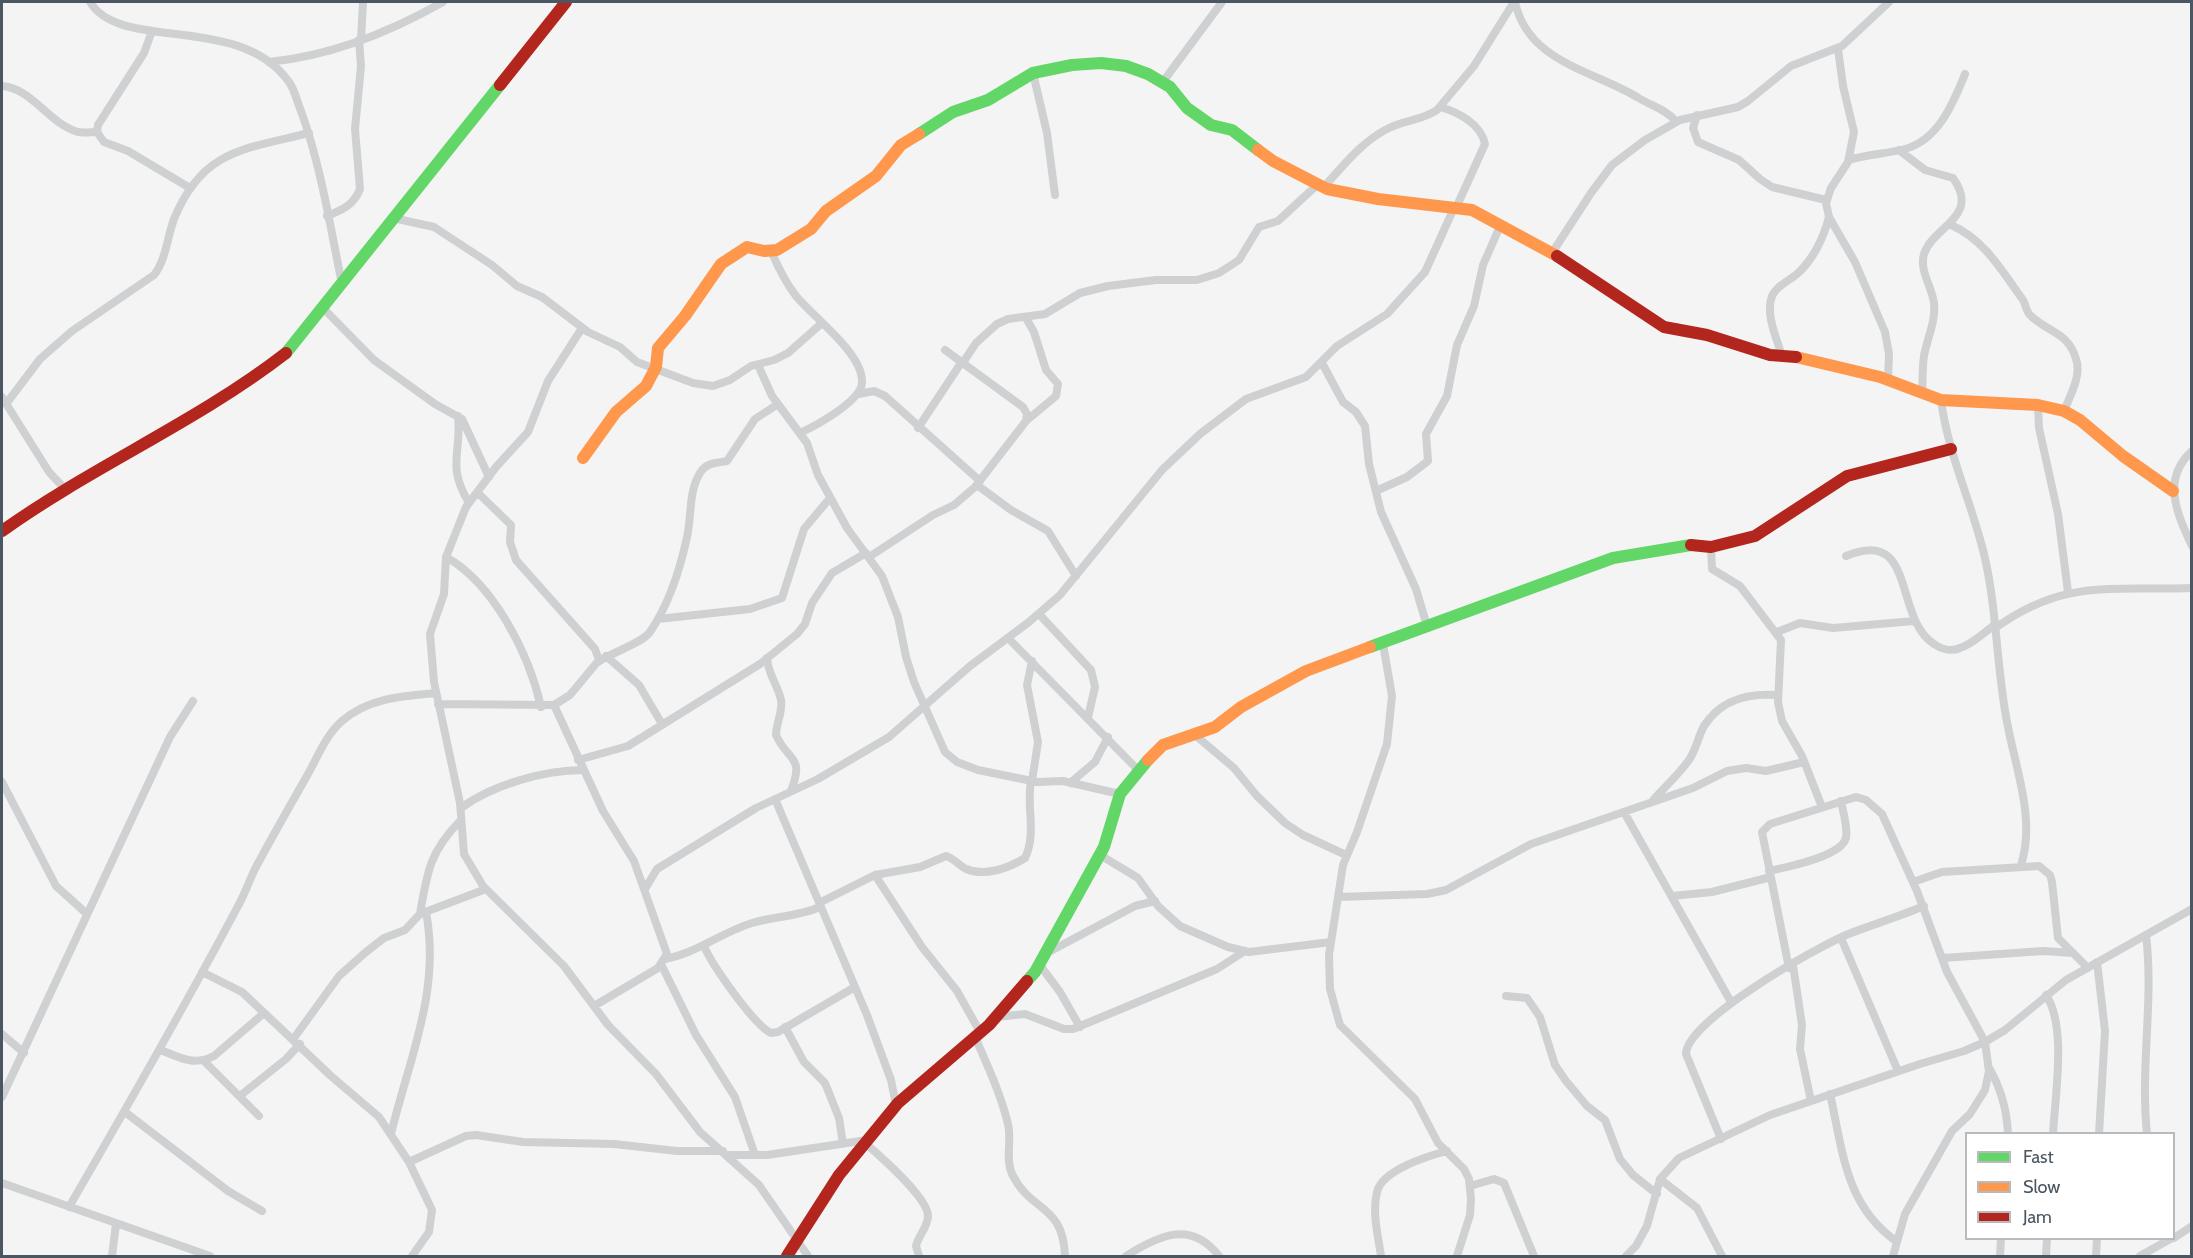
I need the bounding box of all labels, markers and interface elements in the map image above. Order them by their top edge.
legend [1965,1132,2175,1240]
text: Fast [2023,1146,2054,1168]
text: Slow [2023,1176,2060,1198]
text: Jam [2023,1206,2052,1228]

